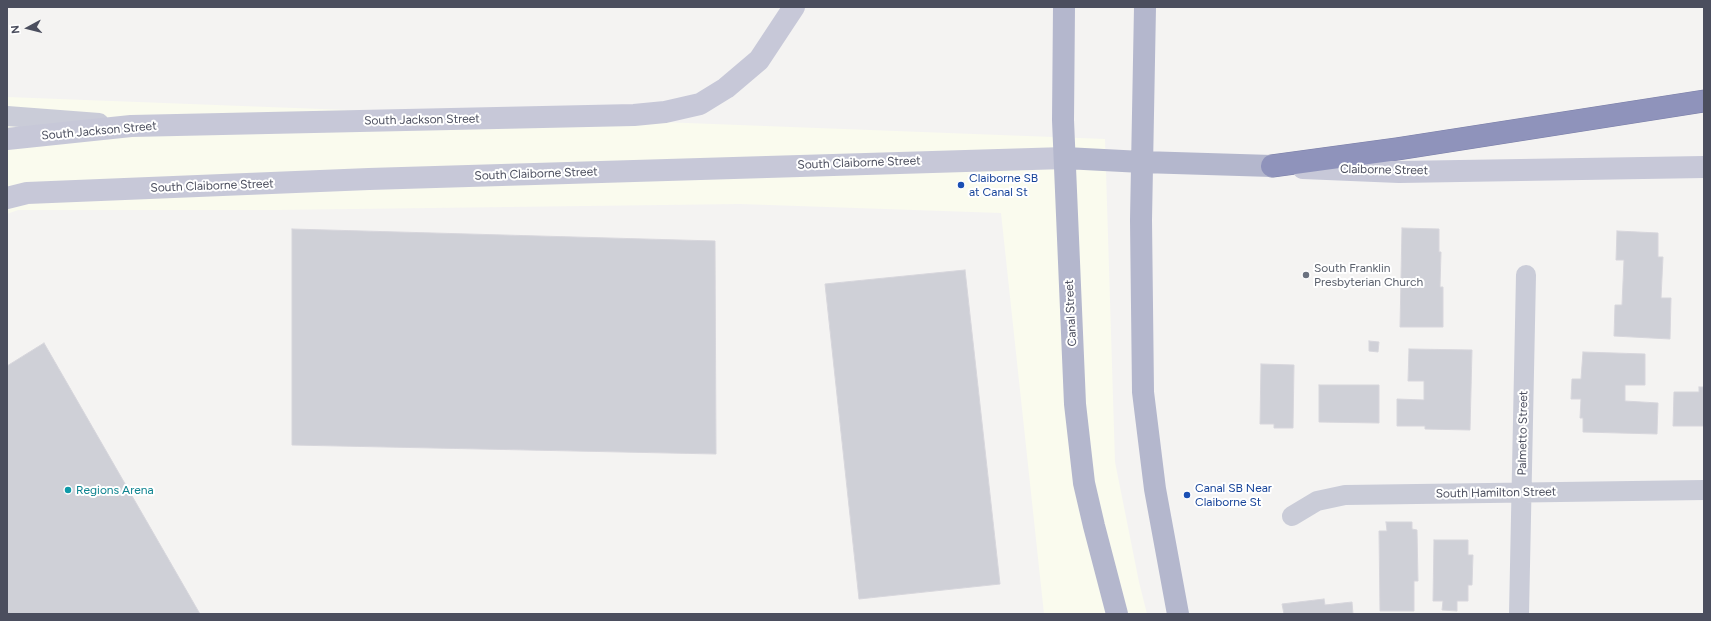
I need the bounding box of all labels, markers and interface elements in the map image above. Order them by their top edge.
north arrow [8,8,48,48]
text: N [9,25,23,35]
street label: South Jackson Street [364,112,480,128]
street label: South Jackson Street [41,119,157,143]
street label: South Claiborne Street [797,154,921,172]
street label: Claiborne Street [1340,162,1428,178]
street label: South Claiborne Street [474,165,598,183]
place label: Claiborne SB at Canal St [969,171,1038,199]
street label: South Claiborne Street [150,177,274,195]
marker: Claiborne SB at Canal St [956,180,966,190]
place label: South Franklin Presbyterian Church [1314,261,1423,289]
marker: South Franklin Presbyterian Church [1301,270,1311,280]
street label: Canal Street [1062,279,1080,347]
street label: Palmetto Street [1515,390,1531,476]
place label: Canal SB Near Claiborne St [1195,481,1272,509]
place label: Regions Arena [76,483,154,497]
marker: Regions Arena [63,485,73,495]
street label: South Hamilton Street [1436,485,1556,501]
marker: Canal SB Near Claiborne St [1182,490,1192,500]

